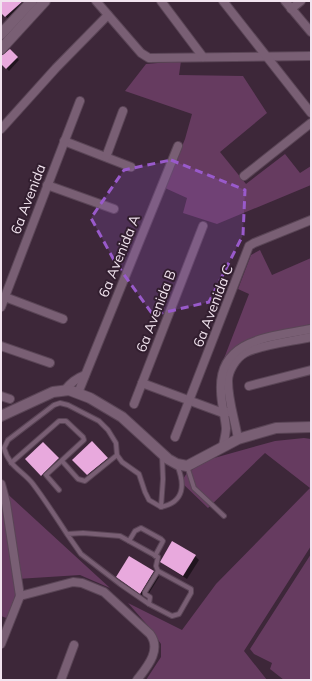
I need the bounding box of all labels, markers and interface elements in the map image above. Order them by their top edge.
street label: 6a Avenida [6,161,50,237]
street label: 6a Avenida A [94,211,144,300]
street label: 6a Avenida C [189,262,237,350]
street label: 6a Avenida B [132,267,180,355]

